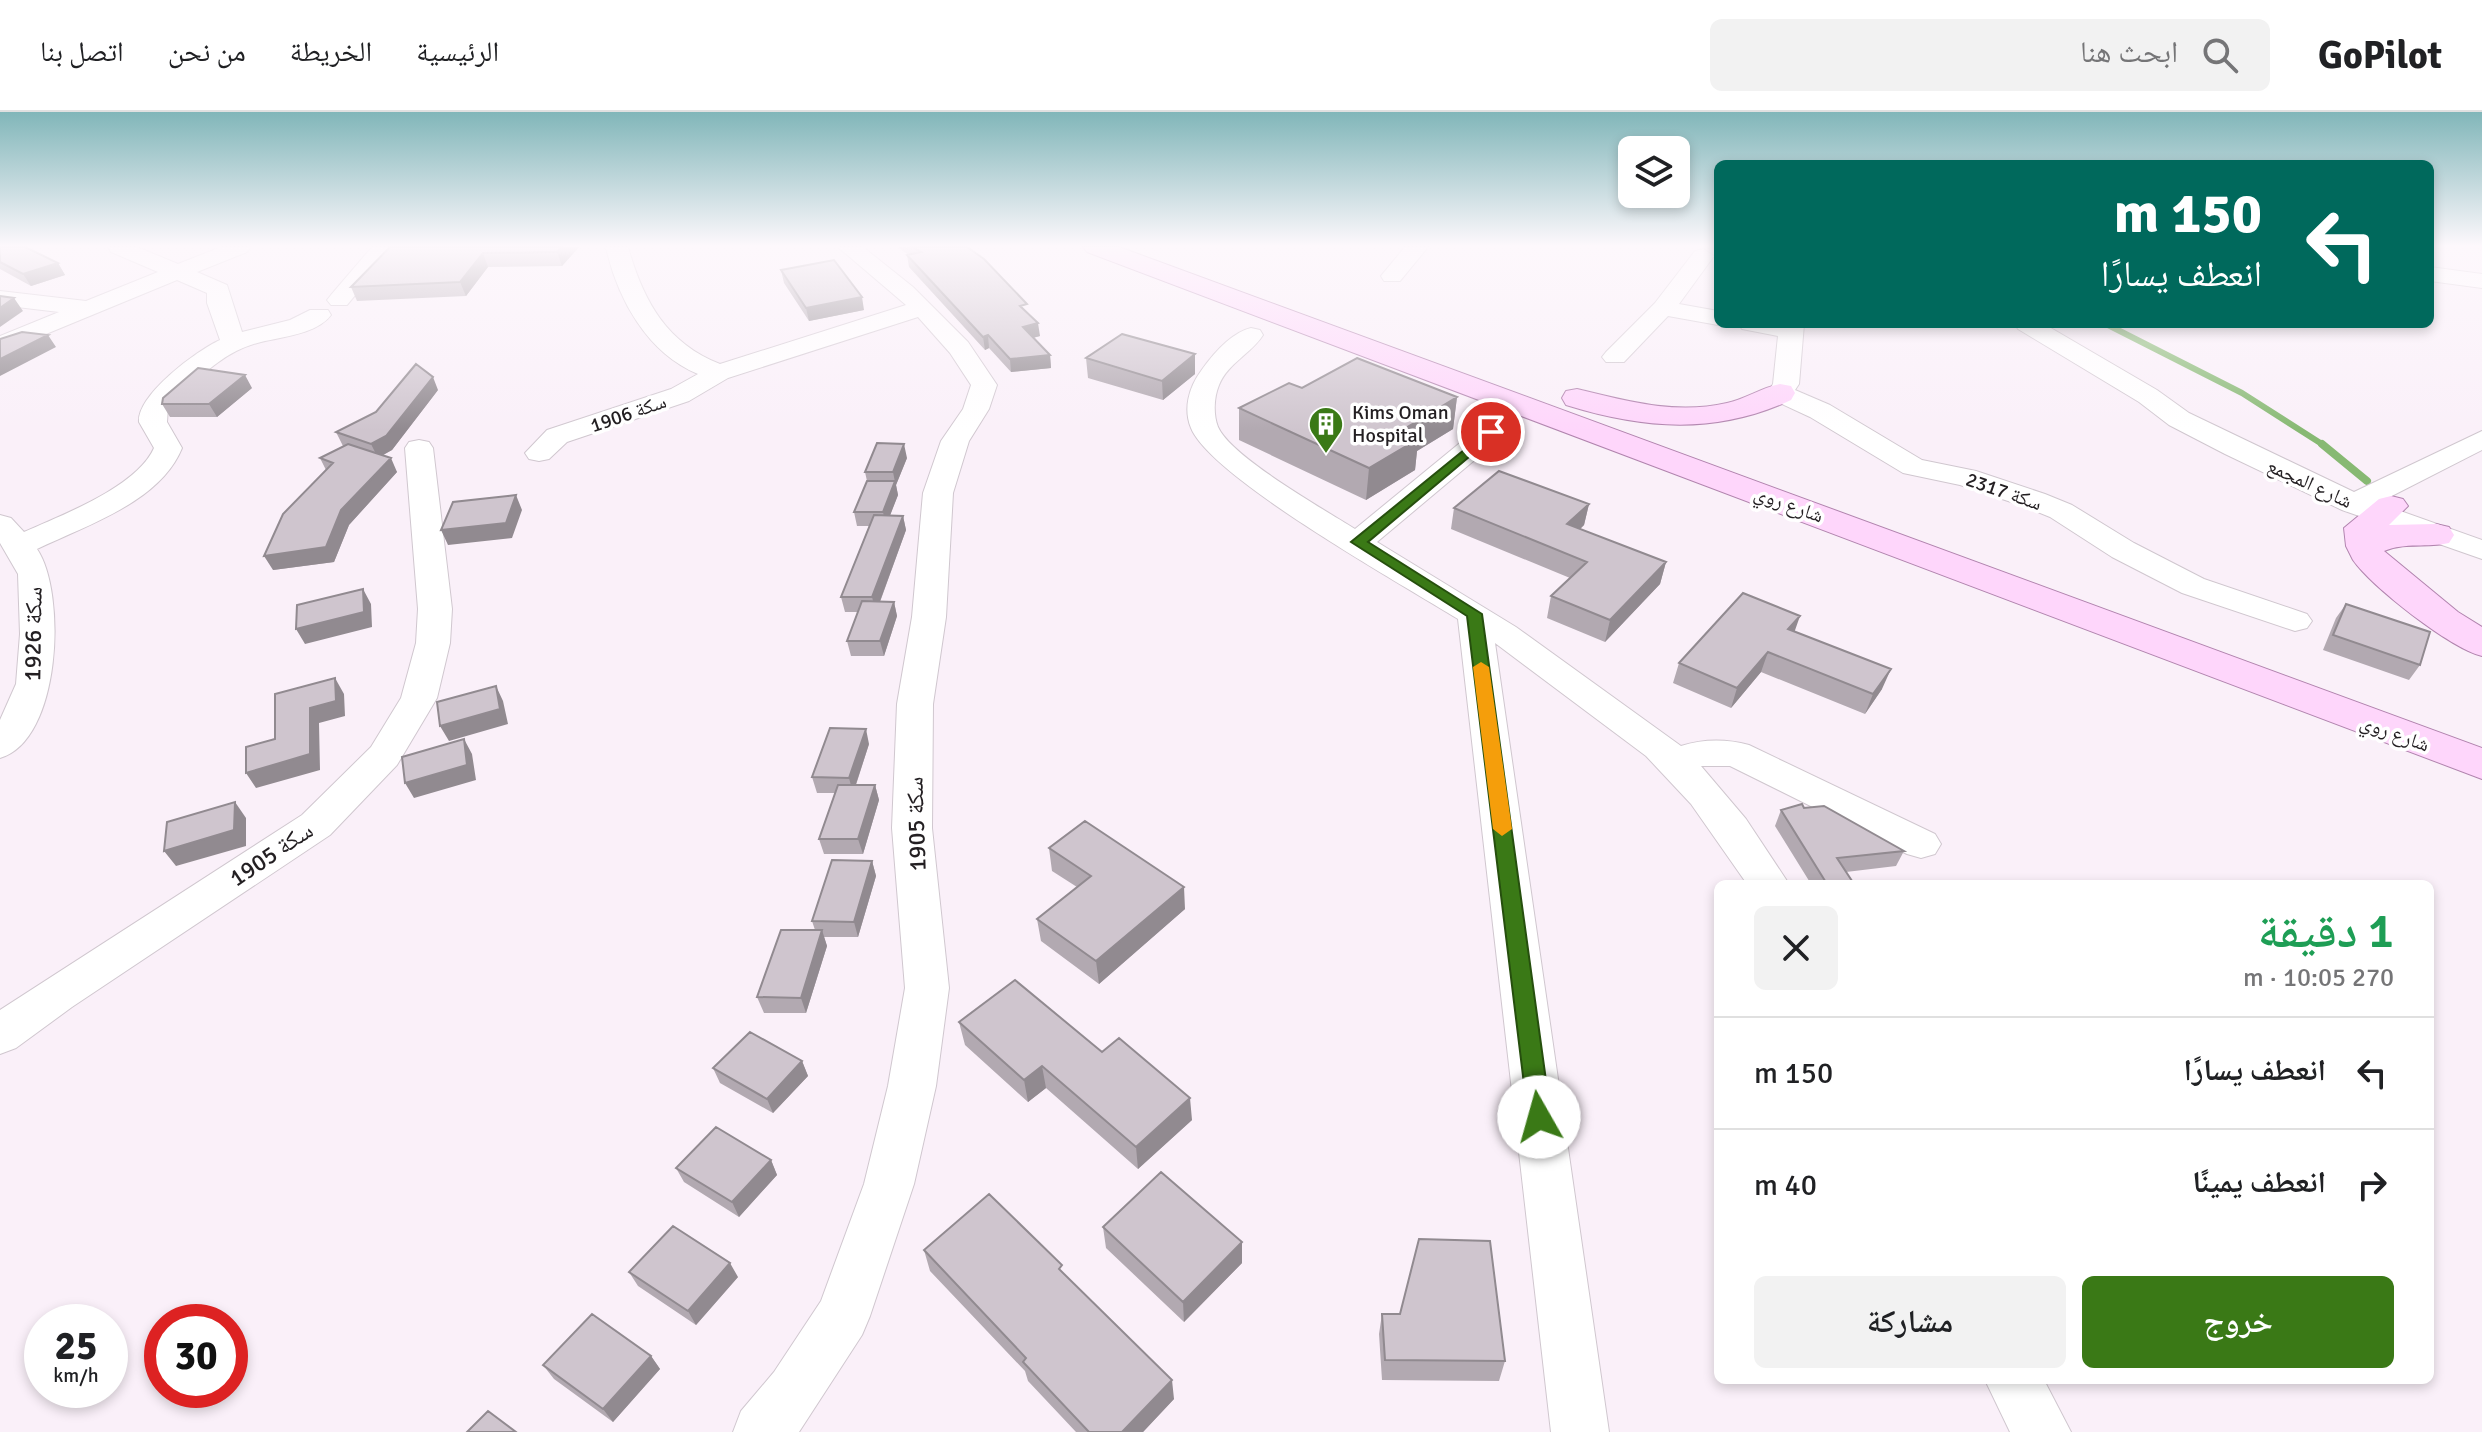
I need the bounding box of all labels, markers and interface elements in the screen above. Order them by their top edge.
search box [1710,19,2270,91]
text: GoPilot [2318,32,2442,79]
icon: search [2198,33,2242,77]
text: ابحث هنا [2080,34,2178,71]
text: اتصل بنا [40,35,124,69]
text: من نحن [168,35,246,69]
text: الخريطة [290,35,372,69]
text: الرئيسية [416,35,499,69]
map controls [1618,136,1690,208]
button: layers [1618,136,1690,208]
text: 150 m [2114,179,2262,248]
icon: left [2290,192,2394,296]
text: انعطف يسارًا [2101,252,2262,297]
street label: سكة 1906 [587,389,670,438]
pin [1457,398,1525,466]
place label: Kims Oman Hospital [1352,400,1449,448]
building icon: Kims Oman Hospital [1307,405,1345,455]
icon: arrive [1469,410,1513,454]
street label: شارع المجمع [2263,453,2356,514]
street label: سكة 2317 [1962,467,2045,516]
street label: شارع روي [1750,480,1827,531]
street label: سكة 1926 [17,586,49,682]
street label: شارع روي [2356,709,2433,760]
street label: سكة 1905 [899,776,933,872]
street label: سكة 1905 [223,815,319,893]
text: 1 دقيقة [2258,902,2394,961]
button: close [1754,906,1838,990]
text: 270 m · 10:05 [2243,962,2394,994]
icon: left [2350,1051,2394,1095]
text: انعطف يسارًا [2183,1052,2326,1089]
text: 150 m [1754,1055,1833,1092]
position arrow [1497,1075,1581,1159]
icon: right [2350,1163,2394,1207]
text: انعطف يمينًا [2192,1164,2326,1201]
text: 40 m [1754,1167,1817,1204]
button: مشاركة [1754,1276,2066,1368]
button: خروج [2082,1276,2394,1368]
speed limit sign: 30 [144,1304,248,1408]
text: 25 [54,1321,98,1371]
text: km/h [53,1363,99,1388]

